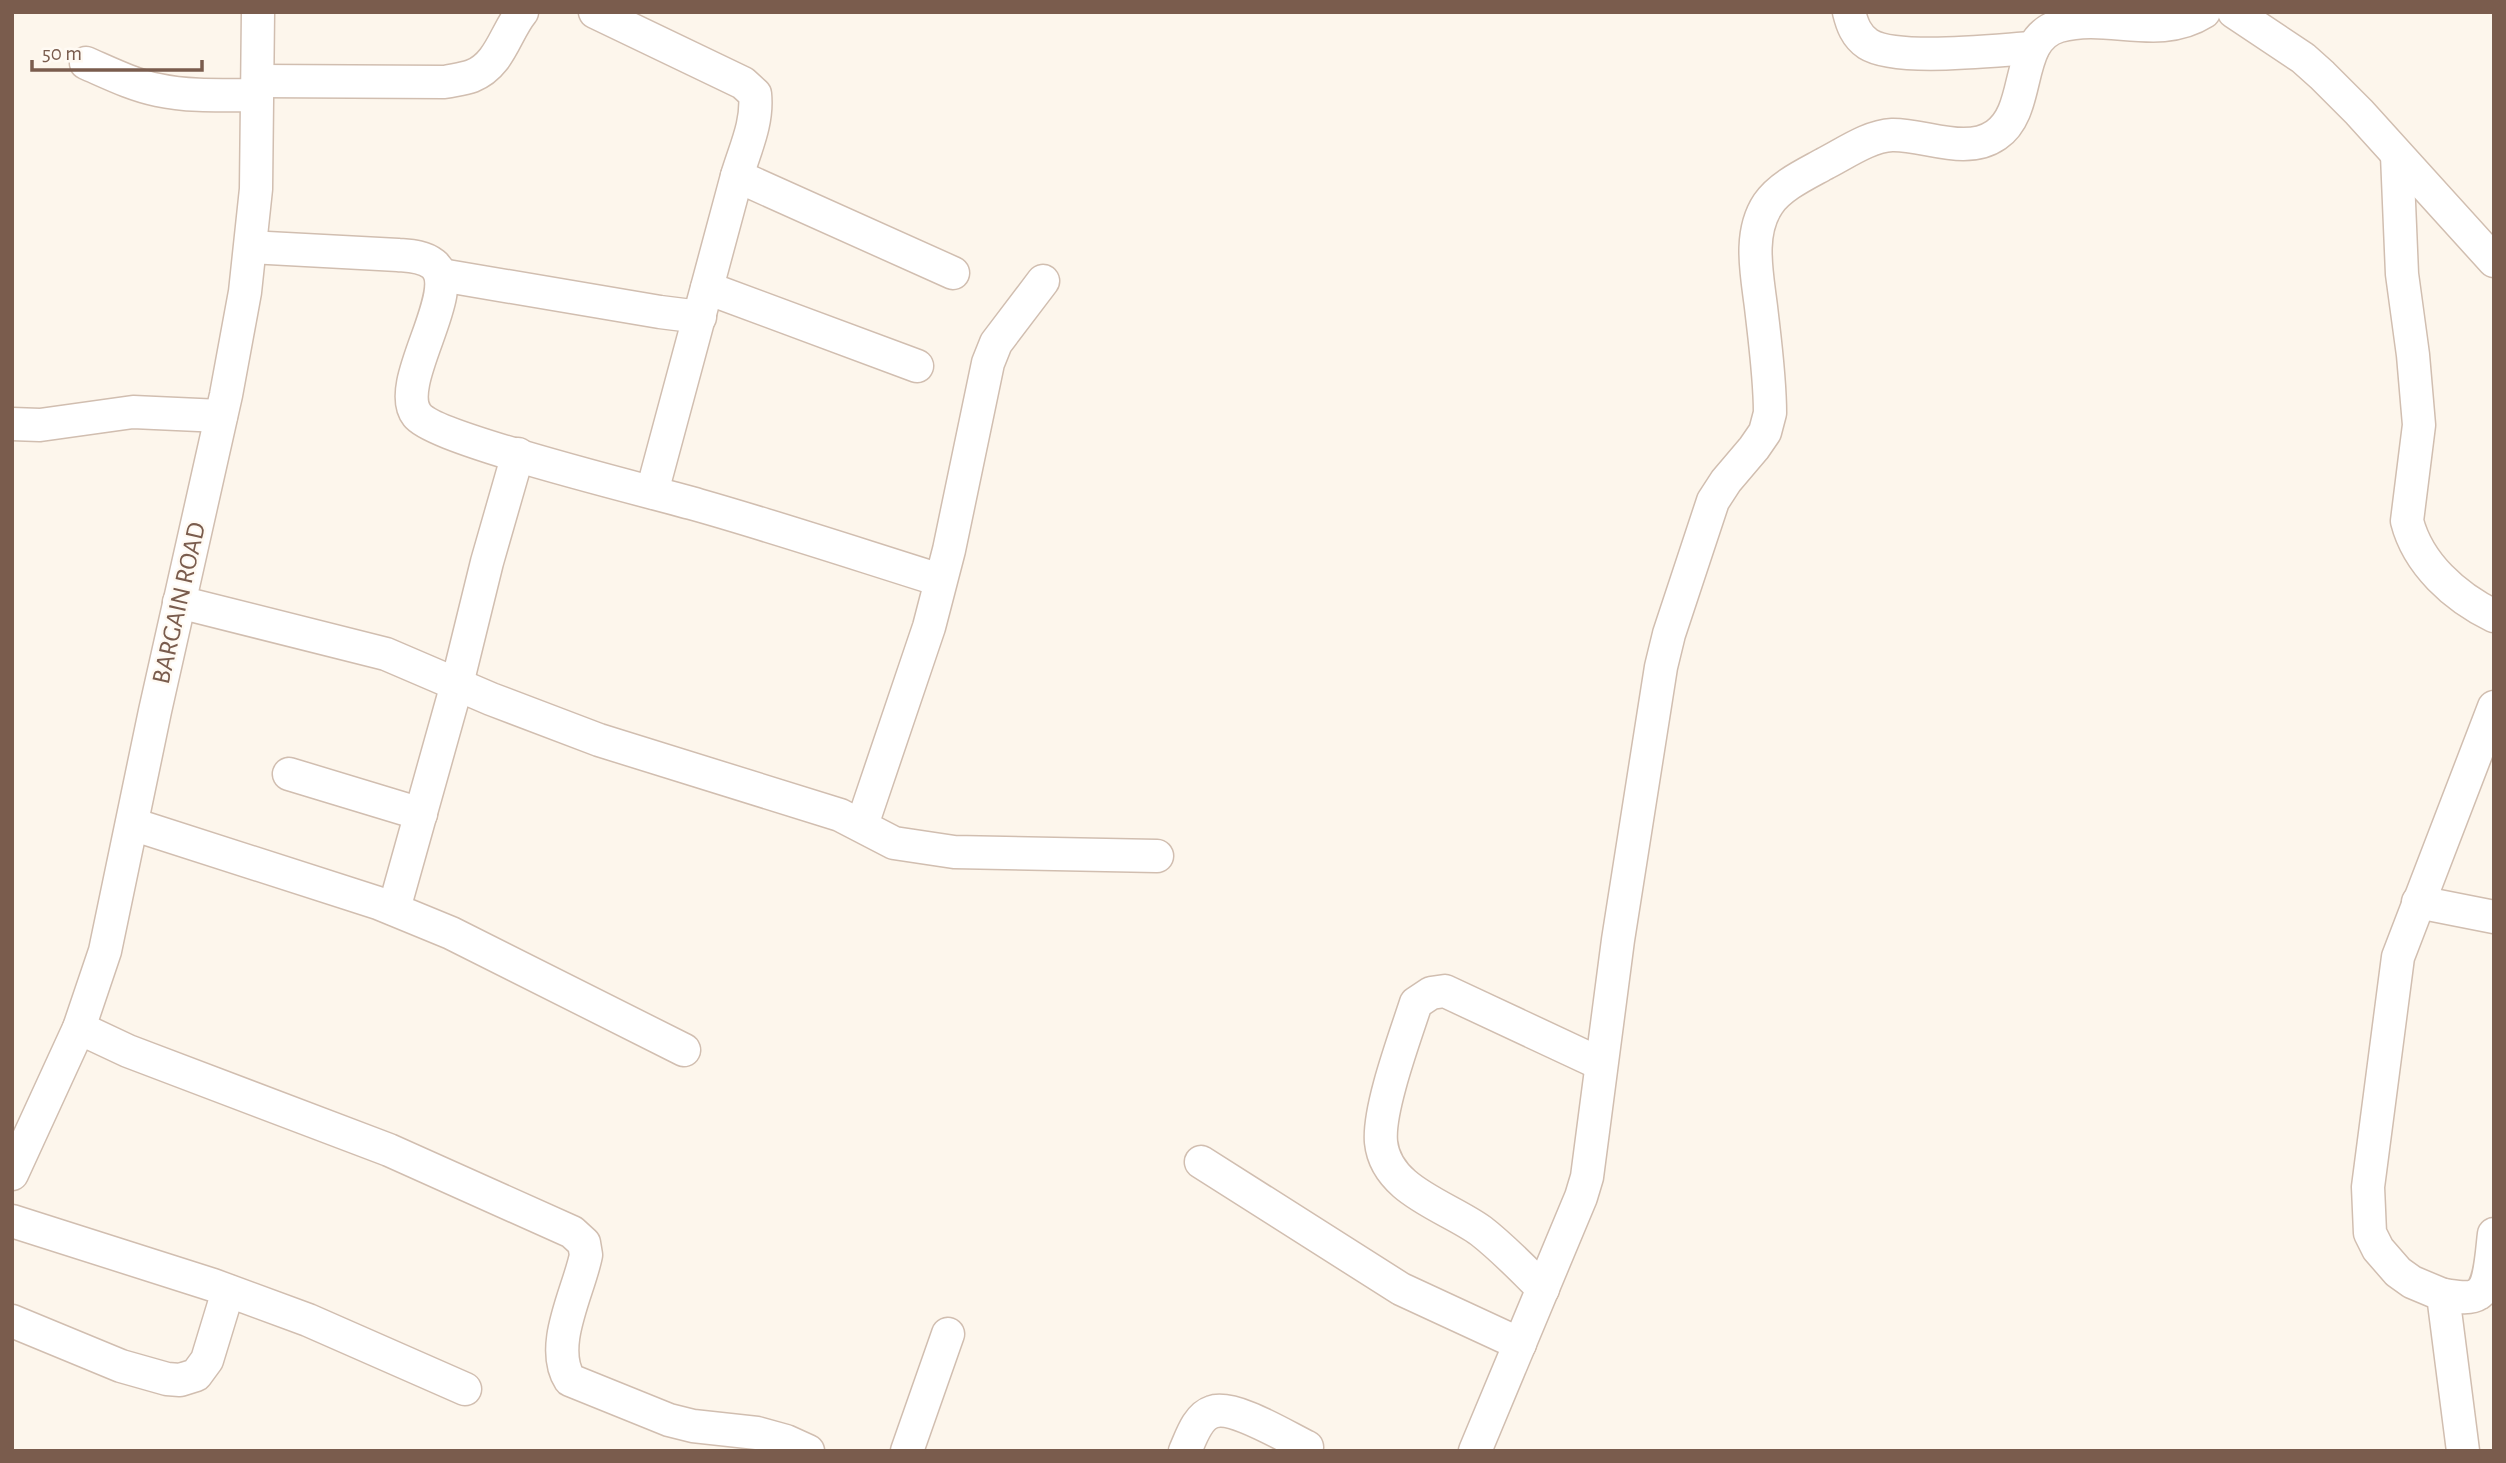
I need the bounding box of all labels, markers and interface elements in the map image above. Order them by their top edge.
scale bar [32,28,201,72]
text: 50 m [42,43,82,64]
street label: BARGAIN ROAD [148,520,210,686]

